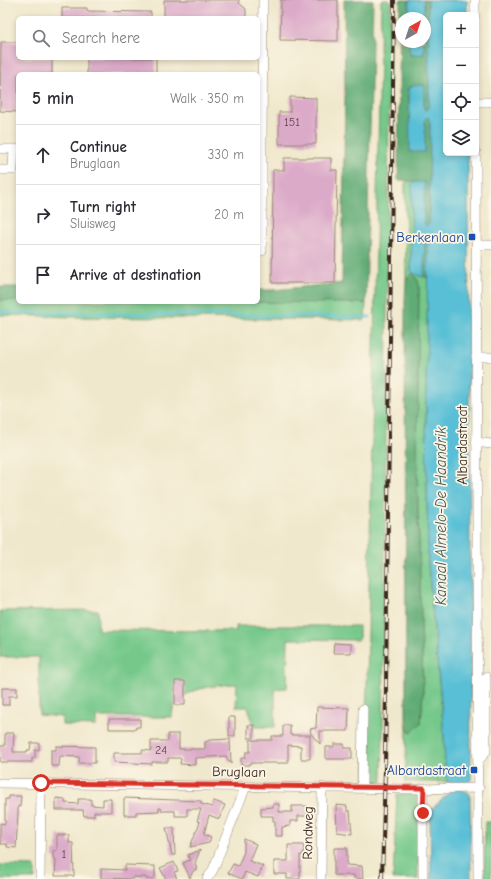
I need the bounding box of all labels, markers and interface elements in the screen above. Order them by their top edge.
north arrow [395,12,431,48]
map controls [443,12,479,156]
button: + [443,12,479,48]
search box [16,16,260,60]
icon: search [30,27,52,49]
text: Search here [62,29,140,47]
button: − [443,48,479,84]
button: locate [443,84,479,120]
text: 5 min [32,89,74,108]
text: Walk · 350 m [170,91,244,106]
house number: 151 [284,115,300,129]
button: layers [443,120,479,156]
text: Continue [70,138,127,156]
icon: ahead [32,144,54,166]
text: 330 m [208,147,244,162]
text: Bruglaan [70,156,120,171]
text: Turn right [70,198,136,216]
icon: right [32,204,54,226]
text: 20 m [214,207,244,222]
text: Sluisweg [70,216,116,231]
place label: Berkenlaan [396,229,464,246]
marker: Berkenlaan [467,232,477,242]
icon: arrive [32,264,54,286]
text: Arrive at destination [70,266,201,284]
street label: Albardastraat [454,404,471,485]
water label: Kanaal Almelo-De Haandrik [432,426,450,605]
house number: 24 [155,743,167,757]
place label: Albardastraat [387,762,467,779]
street label: Bruglaan [212,763,266,781]
marker: Albardastraat [469,765,479,775]
route start [32,774,50,792]
route end [414,804,432,822]
street label: Rondweg [299,806,317,860]
house number: 1 [62,847,67,861]

